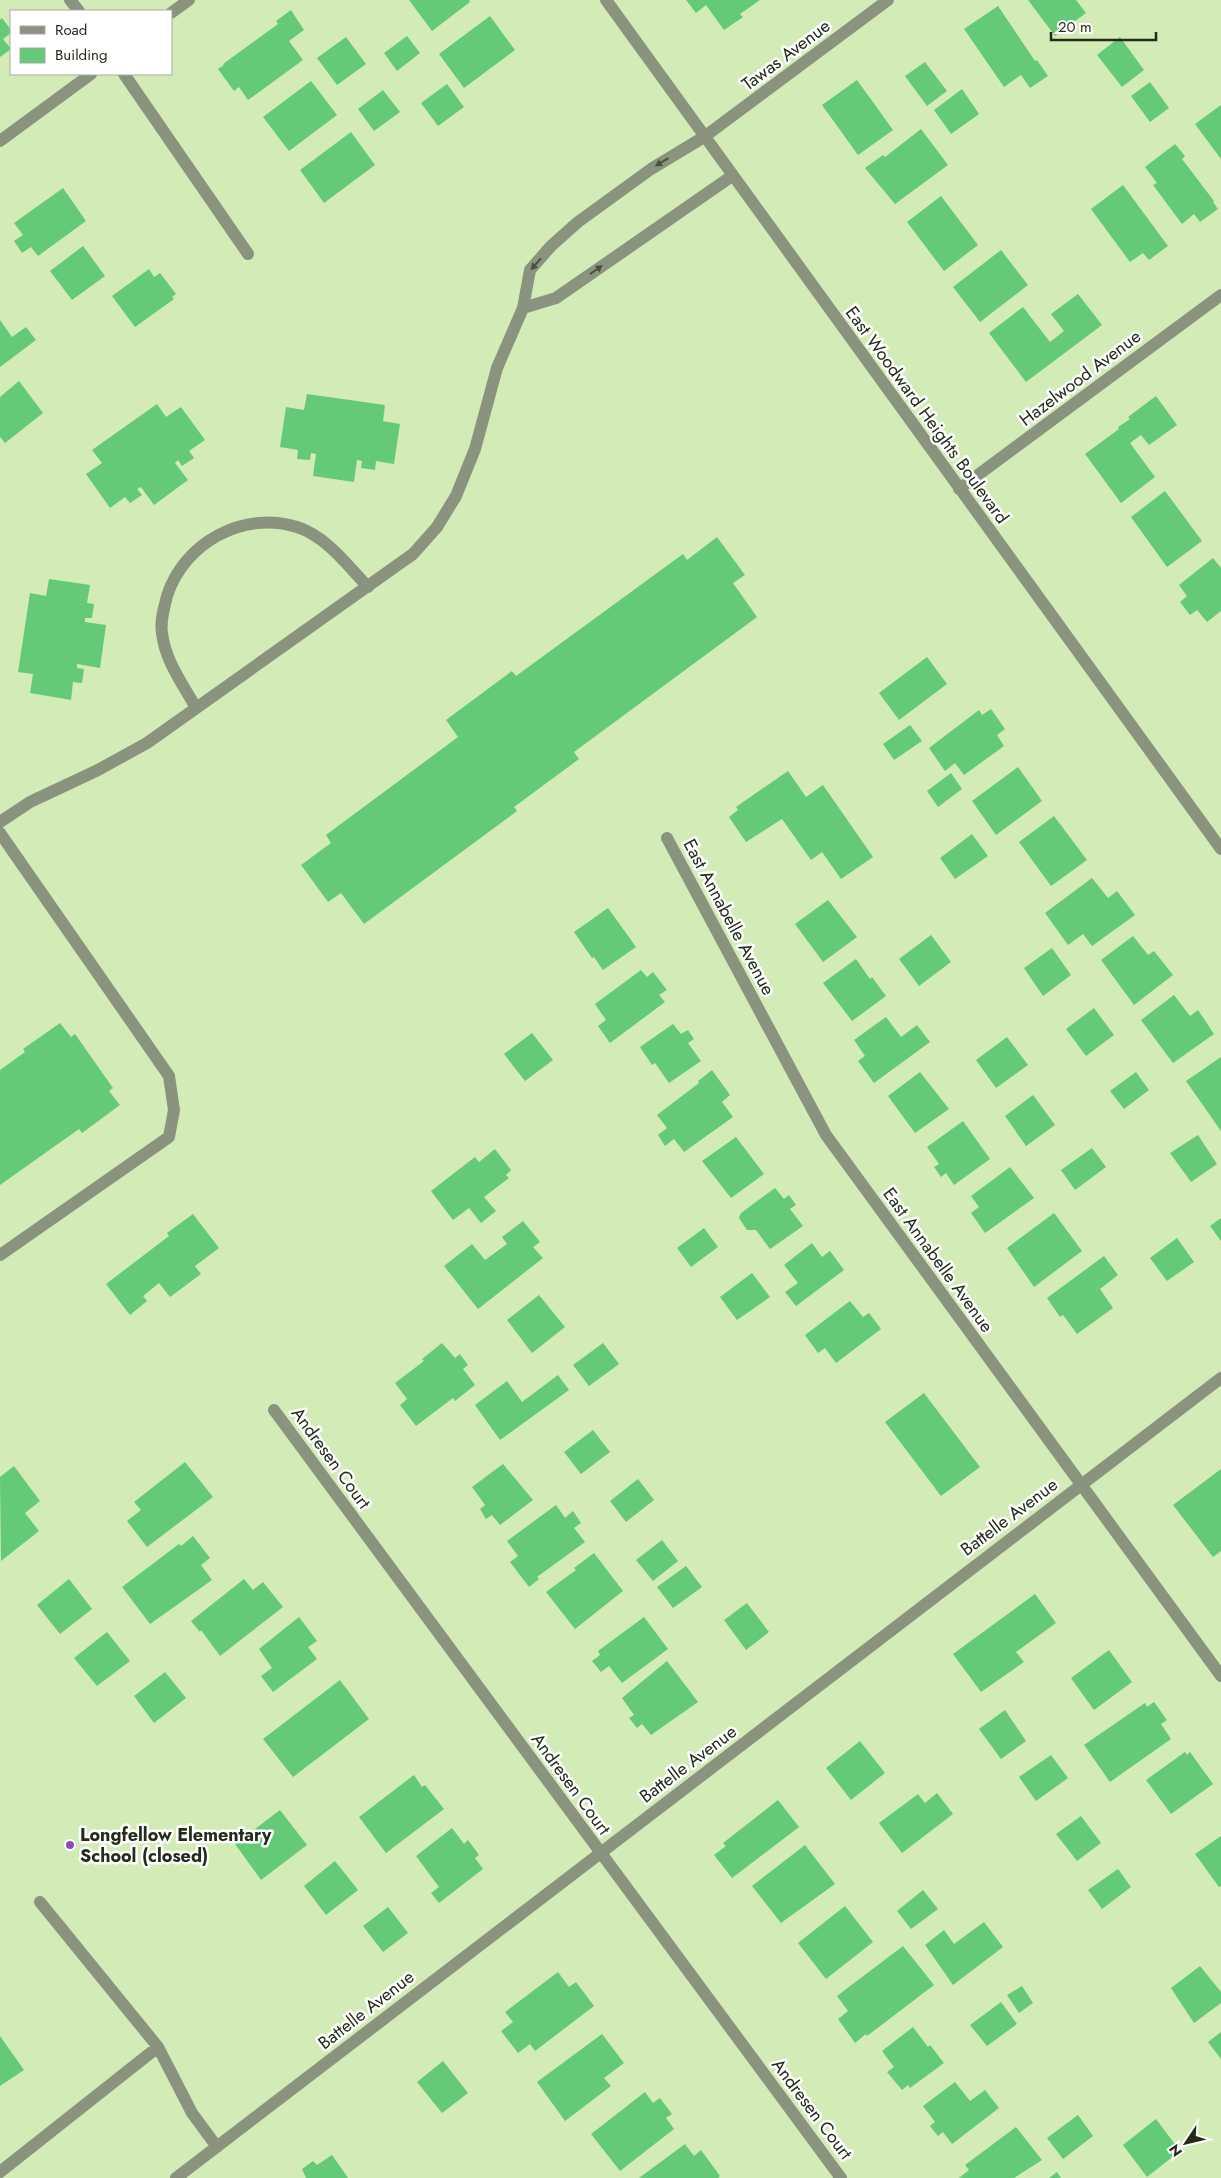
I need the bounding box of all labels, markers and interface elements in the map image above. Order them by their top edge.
legend [10,10,172,75]
scale bar [1051,10,1156,42]
street label: Tawas Avenue [736,13,836,97]
text: 20 m [1058,16,1092,38]
text: Road [55,19,87,41]
text: Building [55,44,107,66]
one-way arrow [656,158,669,167]
one-way arrow [531,257,542,270]
one-way arrow [589,265,603,275]
street label: East Woodward Heights Boulevard [839,301,1015,529]
street label: Hazelwood Avenue [1014,324,1146,432]
street label: East Annabelle Avenue [677,834,781,1000]
street label: East Annabelle Avenue [876,1182,1000,1338]
street label: Andresen Court [285,1402,377,1515]
street label: Battelle Avenue [955,1472,1063,1562]
street label: Battelle Avenue [634,1719,742,1809]
street label: Andresen Court [525,1728,617,1841]
place label: Longfellow Elementary School (closed) [80,1822,272,1869]
marker: Longfellow Elementary School (closed) [64,1839,76,1851]
street label: Battelle Avenue [312,1964,420,2056]
street label: Andresen Court [765,2053,859,2165]
north arrow [1161,2118,1211,2168]
text: N [1164,2140,1187,2161]

